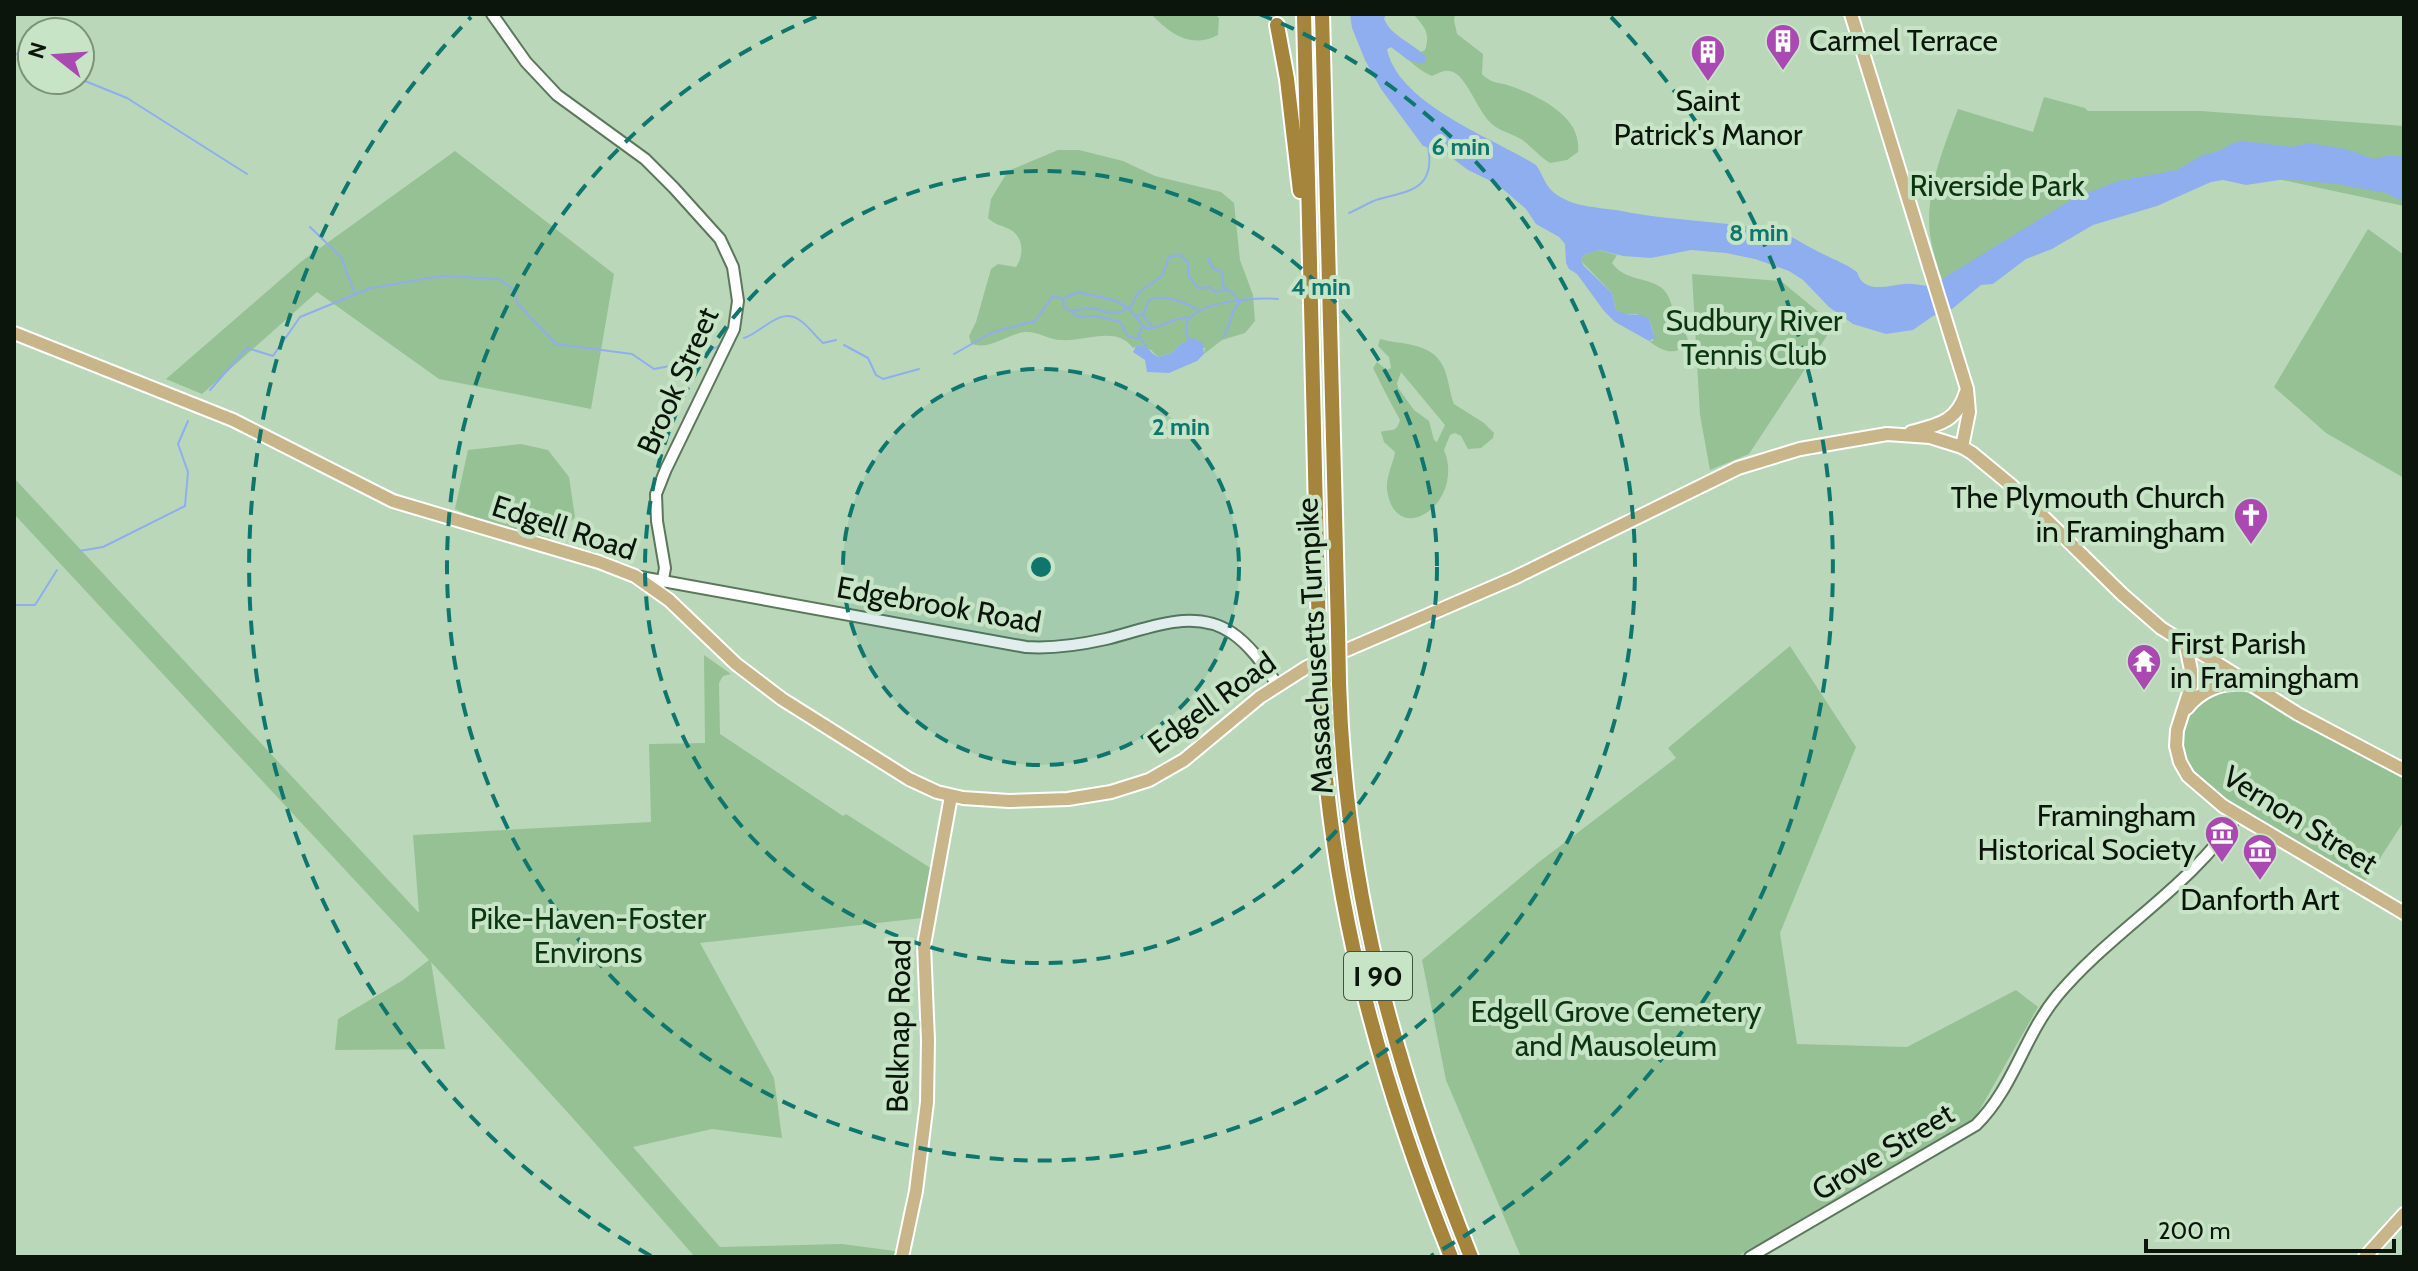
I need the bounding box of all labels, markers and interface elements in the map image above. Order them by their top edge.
north arrow [16,16,96,96]
building icon: Carmel Terrace [1764,22,1802,72]
place label: Carmel Terrace [1809,22,1998,59]
building icon: Saint Patrick's Manor [1689,33,1727,83]
text: N [22,39,53,62]
place label: Saint Patrick's Manor [1613,82,1803,153]
text: 6 min [1432,132,1490,161]
park label: Riverside Park [1909,167,2085,204]
text: 8 min [1729,218,1789,247]
text: 4 min [1291,272,1351,301]
street label: Brook Street [629,302,726,460]
park label: Sudbury River Tennis Club [1665,302,1843,373]
text: 2 min [1152,412,1210,441]
place label: The Plymouth Church in Framingham [1951,479,2225,550]
street label: Edgell Road [488,487,641,568]
church icon: The Plymouth Church in Framingham [2232,496,2270,546]
street label: Massachusetts Turnpike [1288,497,1341,795]
centre of rings [1027,553,1055,581]
street label: Edgebrook Road [834,568,1044,641]
place label: First Parish in Framingham [2170,625,2359,696]
temple icon: First Parish in Framingham [2125,642,2163,692]
street label: Edgell Road [1141,644,1283,761]
street label: Vernon Street [2216,757,2384,882]
place label: Framingham Historical Society [1978,797,2196,868]
museum icon: Framingham Historical Society [2203,814,2241,864]
museum icon: Danforth Art [2241,832,2279,882]
place label: Danforth Art [2180,881,2340,918]
park label: Pike-Haven-Foster Environs [470,900,707,971]
street label: Belknap Road [878,939,919,1113]
road number: I 90 [1344,952,1412,1000]
park label: Edgell Grove Cemetery and Mausoleum [1471,993,1761,1064]
street label: Grove Street [1805,1095,1960,1208]
scale bar [2146,1203,2394,1253]
text: 200 m [2158,1216,2231,1245]

